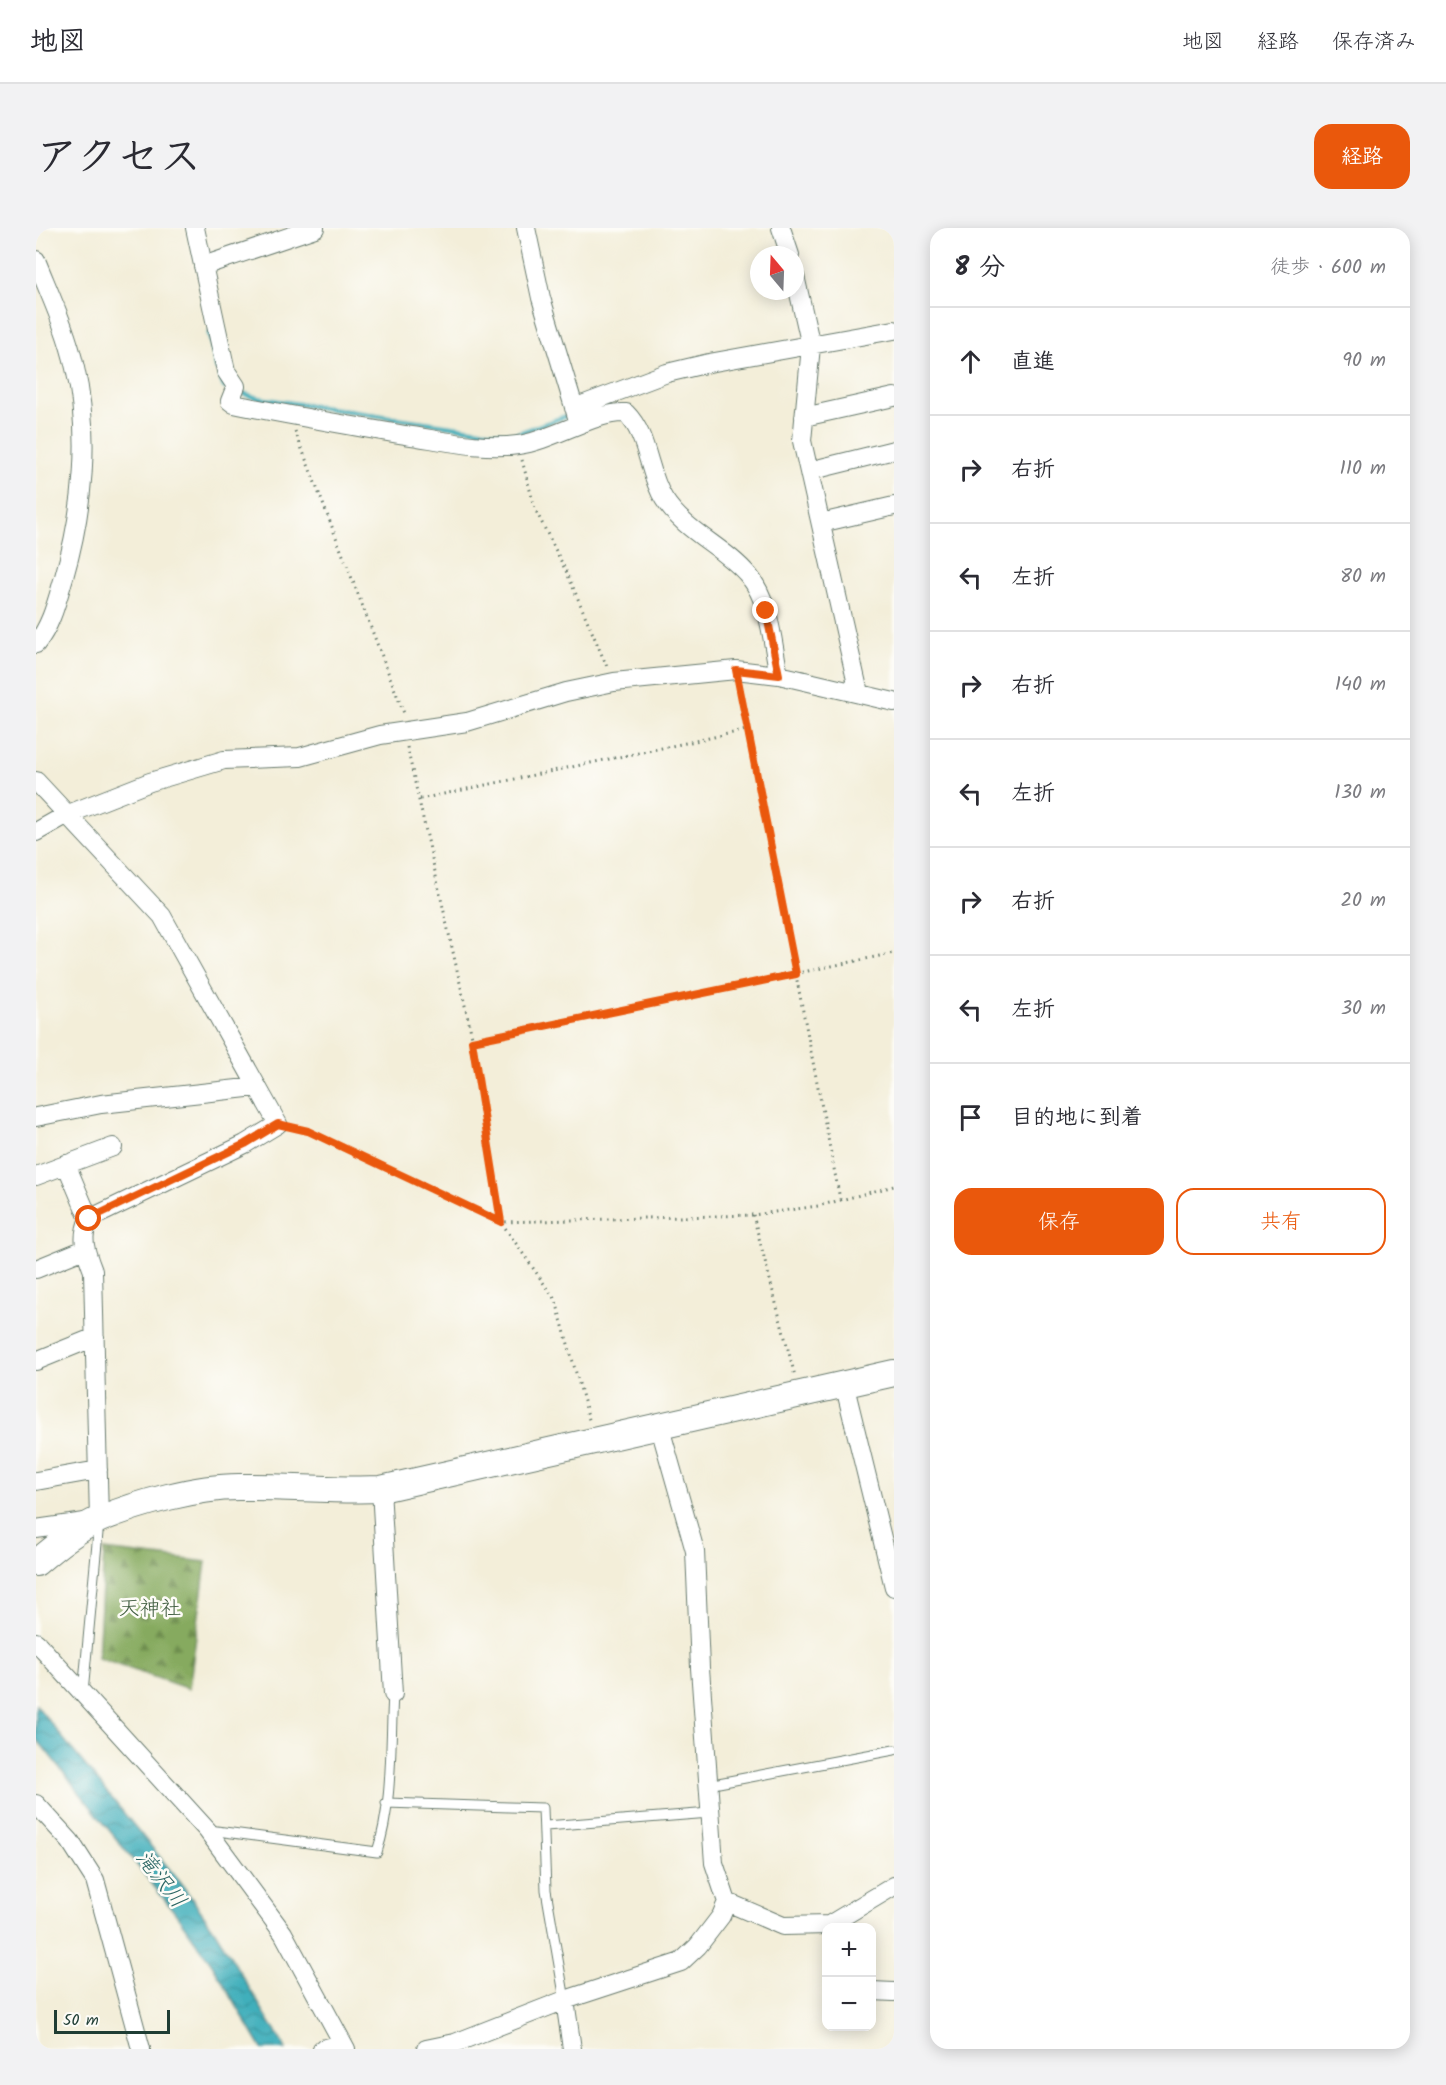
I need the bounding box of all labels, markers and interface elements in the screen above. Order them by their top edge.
text: 地図 [30,20,86,65]
text: 地図 [1182,26,1224,59]
text: 経路 [1257,26,1299,59]
text: 保存済み [1332,26,1416,59]
button: 経路 [1314,124,1410,189]
text: アクセス [36,125,201,192]
north arrow [750,246,804,300]
text: 8 分 [954,247,1005,289]
text: 徒歩 · 600 m [1270,252,1386,284]
icon: ahead [954,345,987,378]
text: 直進 [1011,345,1055,380]
text: 90 m [1342,345,1386,377]
icon: right [954,453,987,486]
text: 右折 [1011,453,1055,488]
text: 110 m [1340,453,1386,485]
icon: left [954,561,987,594]
text: 左折 [1011,561,1055,596]
text: 80 m [1340,561,1386,593]
route end [752,597,778,623]
icon: right [954,669,987,702]
text: 右折 [1011,669,1055,704]
text: 140 m [1335,669,1386,701]
icon: left [954,777,987,810]
text: 左折 [1011,777,1055,812]
text: 130 m [1334,777,1386,809]
icon: right [954,885,987,918]
text: 右折 [1011,885,1055,920]
text: 20 m [1340,885,1386,917]
icon: left [954,993,987,1026]
text: 左折 [1011,993,1055,1028]
text: 30 m [1341,993,1386,1025]
icon: arrive [954,1101,987,1134]
text: 目的地に到着 [1011,1101,1143,1136]
button: 保存 [954,1188,1164,1255]
button: 共有 [1176,1188,1386,1255]
route start [75,1205,101,1231]
park label: 天神社 [119,1593,182,1626]
water label: 滝沢川 [126,1843,194,1917]
map controls [822,1923,876,2031]
button: + [822,1923,876,1977]
button: − [822,1977,876,2031]
scale bar [54,2007,170,2034]
text: 50 m [63,2008,99,2033]

